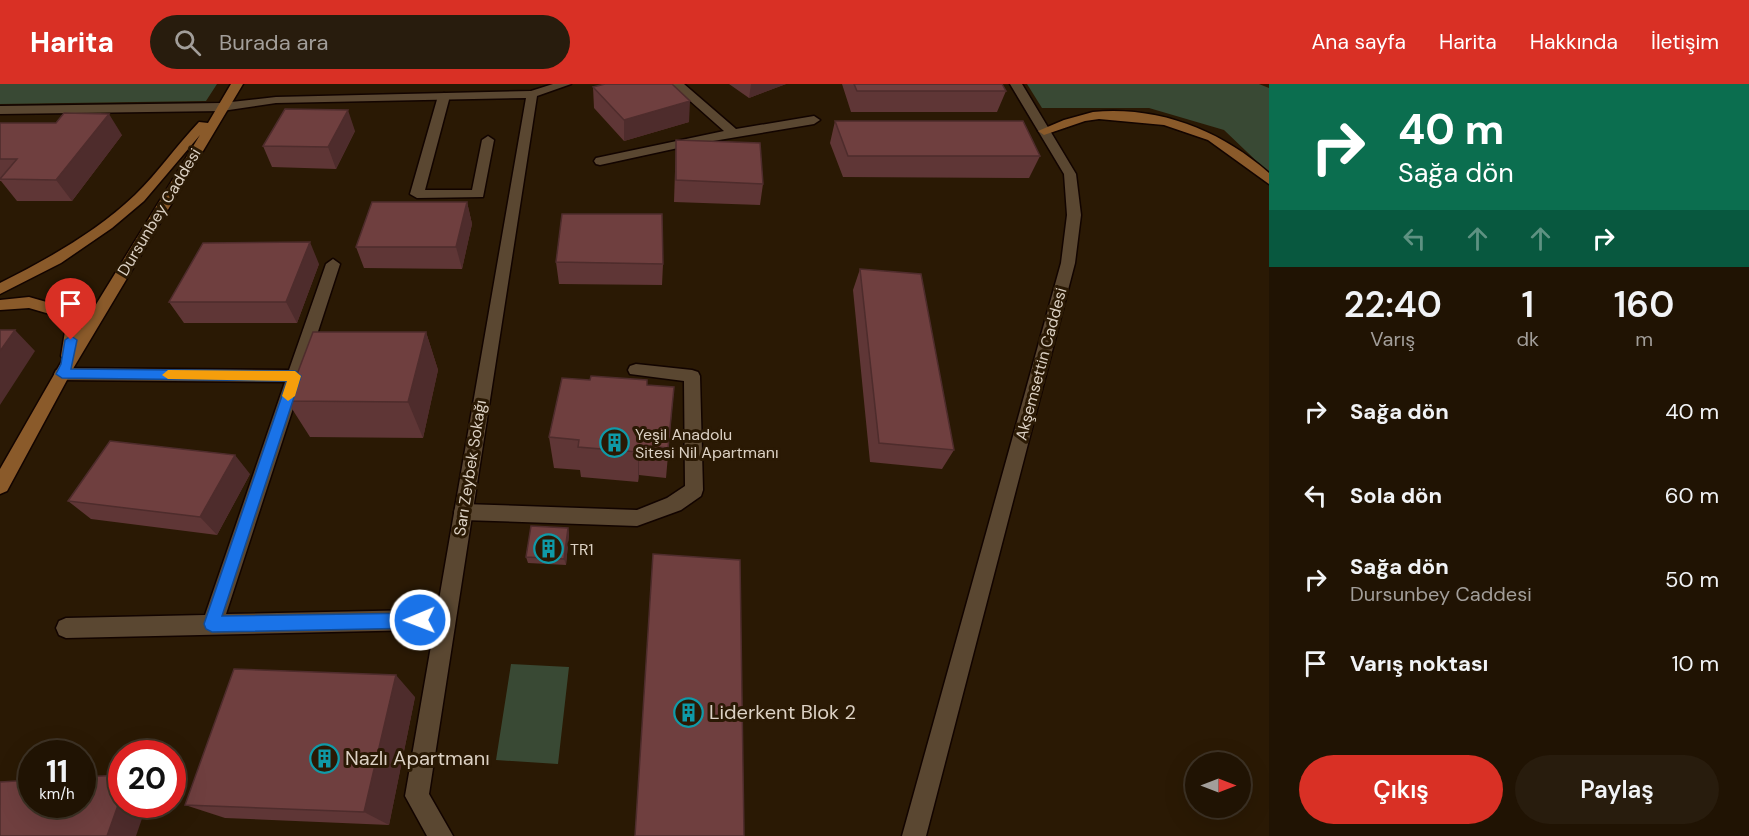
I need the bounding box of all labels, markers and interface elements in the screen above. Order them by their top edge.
search box [150,15,570,69]
text: Harita [30,24,114,61]
icon: search [171,26,204,59]
text: Burada ara [219,28,329,57]
text: Ana sayfa [1311,28,1406,56]
text: Harita [1439,28,1497,56]
text: Hakkında [1530,28,1618,56]
text: İletişim [1651,28,1719,56]
text: 40 m [1398,102,1504,157]
icon: right [1299,108,1377,186]
street label: Dursunbey Caddesi [113,144,205,280]
text: Sağa dön [1398,155,1514,190]
icon: left [1398,222,1431,255]
icon: ahead [1461,222,1494,255]
icon: ahead [1524,222,1557,255]
icon: right [1587,222,1620,255]
pin [45,278,96,340]
text: 22:40 [1344,281,1442,328]
text: 1 [1522,281,1534,328]
text: 160 [1614,281,1674,328]
street label: Akşemsettin Caddesi [1011,285,1071,443]
icon: arrive [54,287,87,320]
text: Varış [1370,326,1415,352]
text: dk [1517,326,1539,352]
text: m [1635,326,1653,352]
icon: right [1299,395,1332,428]
text: Sağa dön [1350,397,1449,426]
text: 40 m [1665,397,1719,426]
street label: Sarı Zeybek Sokağı [449,398,491,538]
place label: Yeşil Anadolu Sitesi Nil Apartmanı [635,424,779,463]
building icon: Yeşil Anadolu Sitesi Nil Apartmanı [598,427,630,459]
icon: left [1299,479,1332,512]
text: Sola dön [1350,481,1442,510]
text: 60 m [1665,481,1719,510]
building icon: TR1 [533,533,565,565]
place label: TR1 [570,539,593,560]
text: Sağa dön [1350,552,1449,581]
icon: right [1299,563,1332,596]
text: 50 m [1665,565,1719,594]
text: Dursunbey Caddesi [1350,581,1532,607]
position arrow [388,588,452,652]
icon: arrive [1299,647,1332,680]
text: Varış noktası [1350,649,1488,678]
text: 10 m [1672,649,1719,678]
building icon: Liderkent Blok 2 [672,696,704,728]
place label: Liderkent Blok 2 [709,699,856,725]
speed limit sign: 20 [108,740,186,818]
building icon: Nazlı Apartmanı [308,742,340,774]
place label: Nazlı Apartmanı [345,745,490,771]
text: 11 [46,752,68,791]
north arrow [1185,752,1251,818]
map controls [1185,752,1251,818]
button: Çıkış [1299,755,1503,824]
button: Paylaş [1515,755,1719,824]
text: km/h [39,784,75,804]

